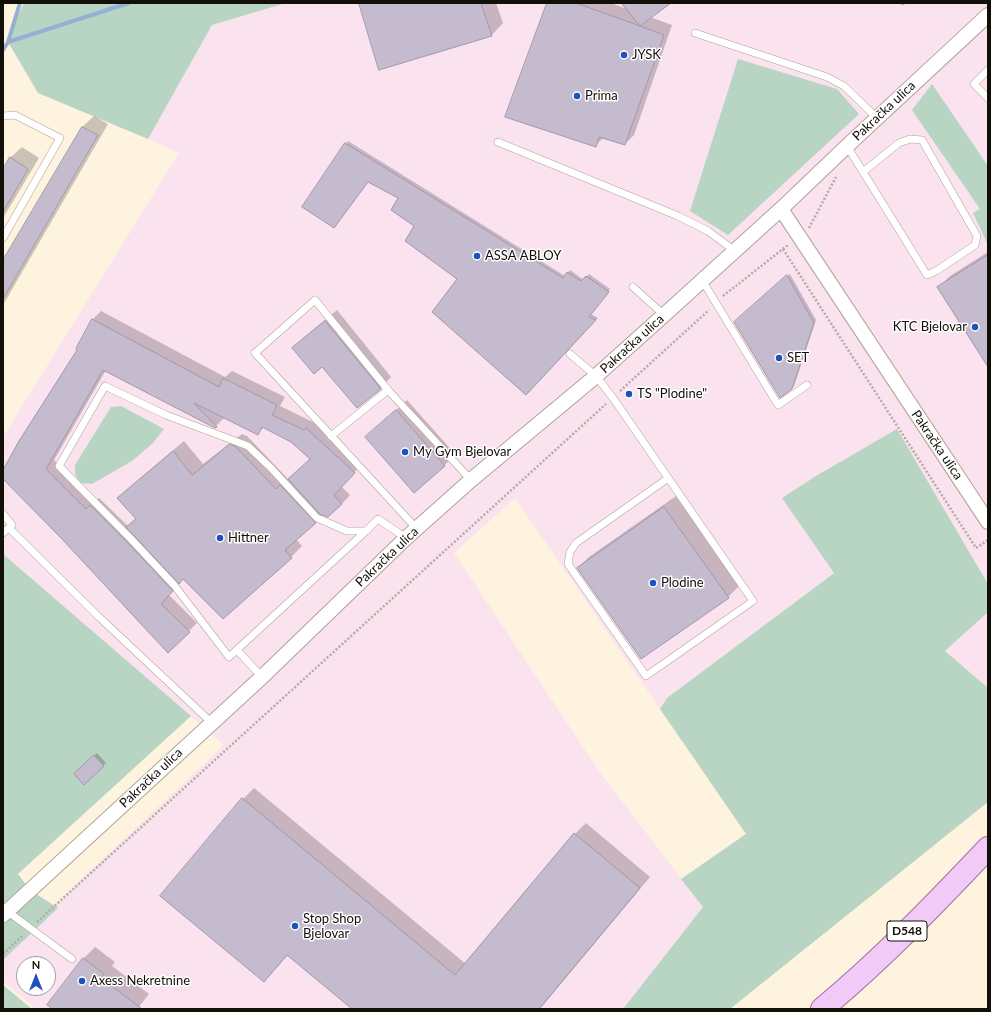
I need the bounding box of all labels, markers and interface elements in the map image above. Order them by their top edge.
place label: JYSK [632,47,661,63]
marker: JYSK [619,50,629,60]
street label: Pakračka ulica [849,78,919,144]
place label: Prima [585,88,618,104]
marker: Prima [572,91,582,101]
place label: ASSA ABLOY [485,248,561,264]
marker: ASSA ABLOY [472,251,482,261]
street label: Pakračka ulica [597,311,667,377]
place label: KTC Bjelovar [893,319,967,335]
marker: KTC Bjelovar [970,322,980,332]
place label: SET [787,350,809,366]
marker: SET [774,353,784,363]
place label: TS "Plodine" [637,386,707,402]
marker: TS "Plodine" [624,389,634,399]
street label: Pakračka ulica [908,407,966,483]
place label: My Gym Bjelovar [413,444,511,460]
marker: My Gym Bjelovar [400,447,410,457]
street label: Pakračka ulica [352,524,422,590]
place label: Hittner [228,530,269,546]
marker: Hittner [215,533,225,543]
place label: Plodine [661,575,704,591]
marker: Plodine [648,578,658,588]
street label: Pakračka ulica [116,745,186,811]
place label: Stop Shop Bjelovar [303,911,361,942]
marker: Stop Shop Bjelovar [290,921,300,931]
road number: D548 [887,921,927,941]
north arrow [16,956,56,996]
text: N [32,958,40,971]
place label: Axess Nekretnine [90,973,190,989]
marker: Axess Nekretnine [77,976,87,986]

